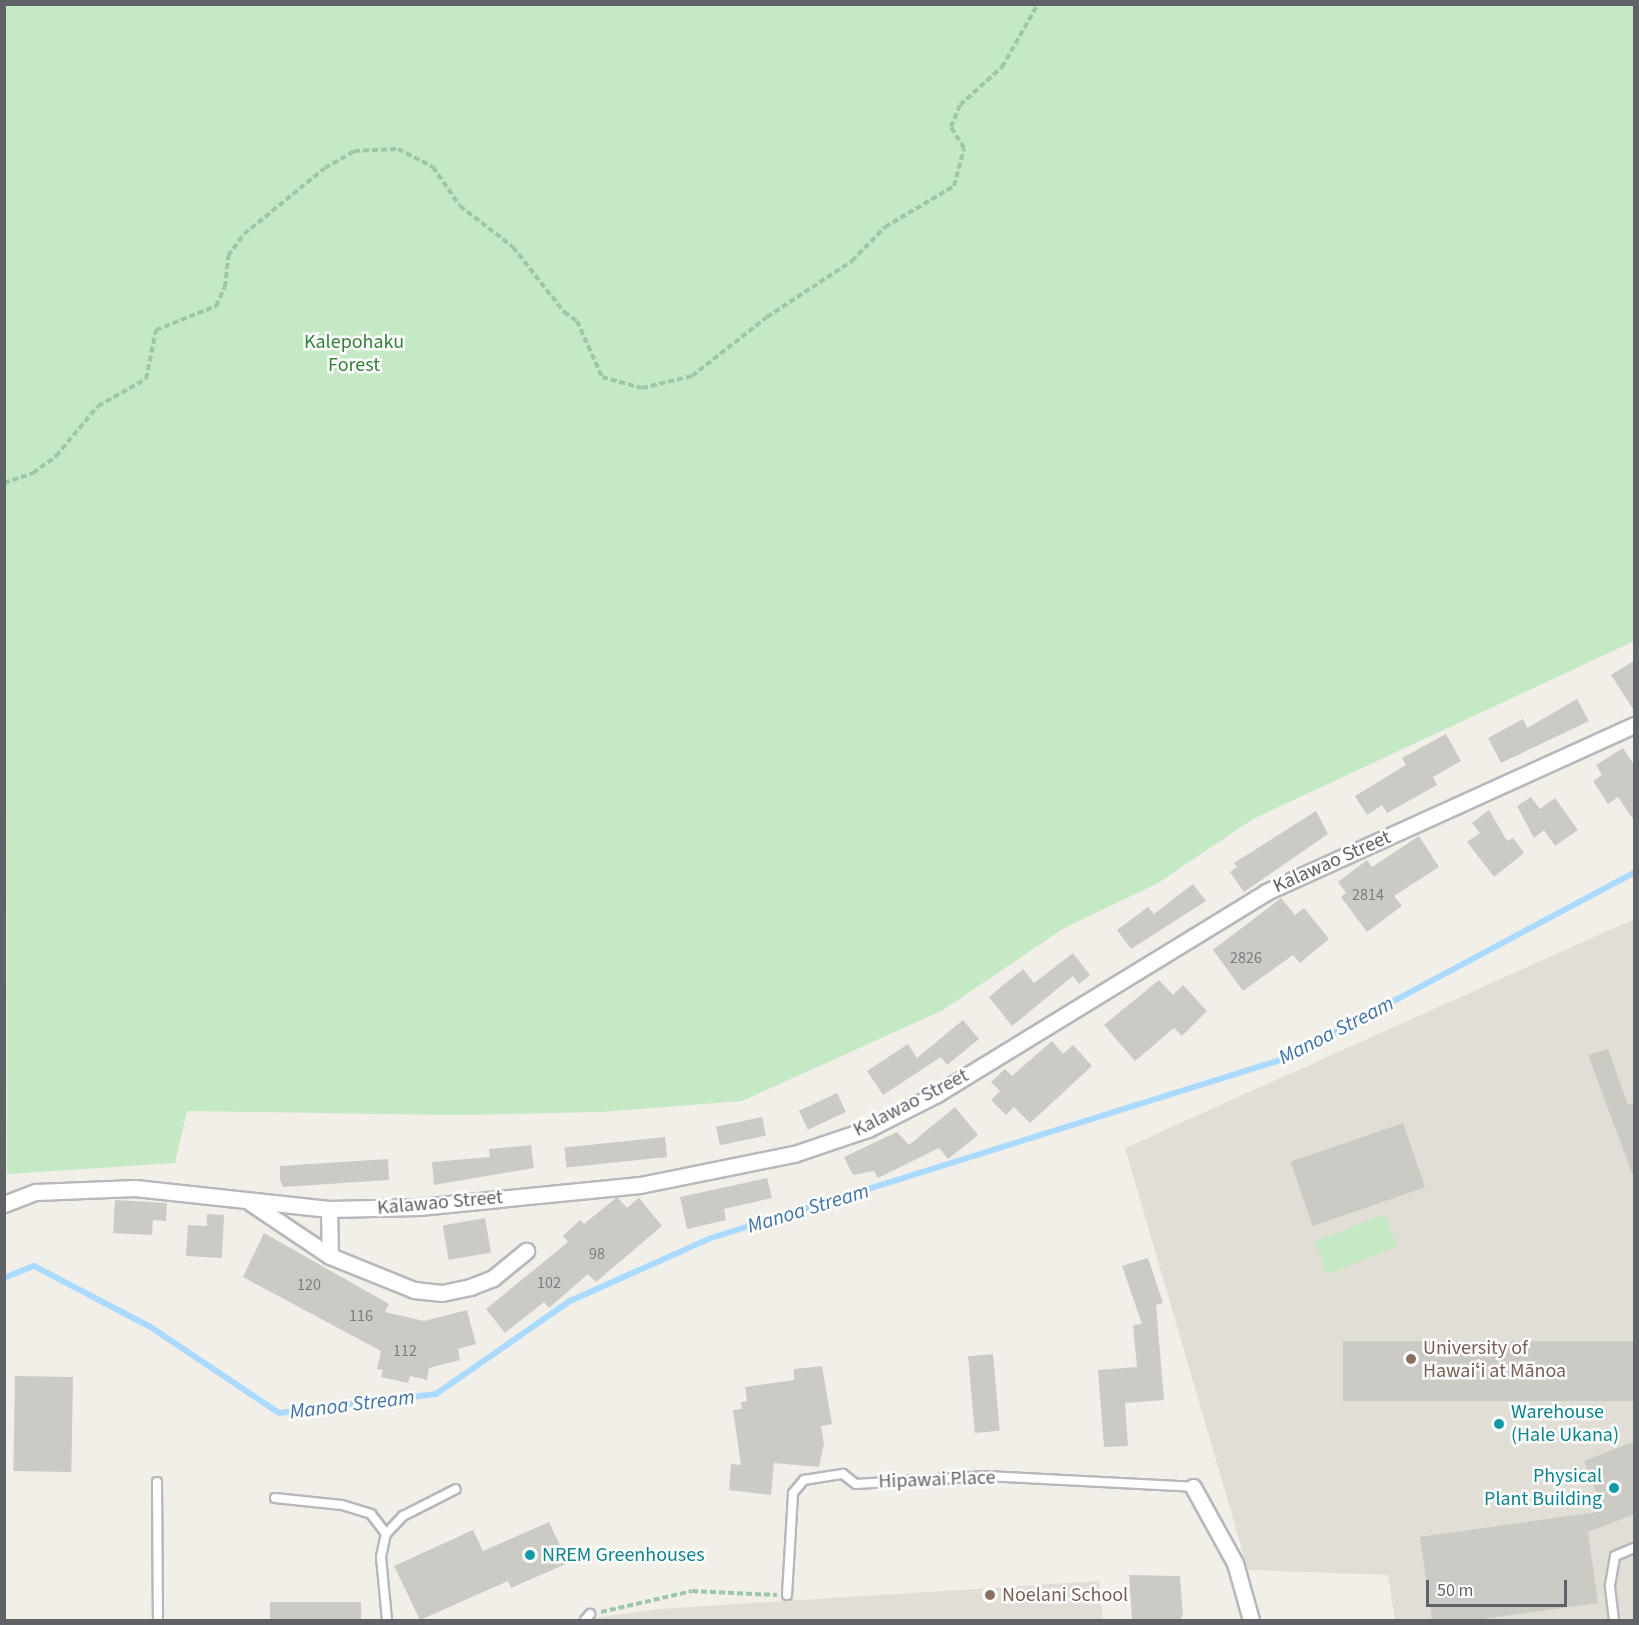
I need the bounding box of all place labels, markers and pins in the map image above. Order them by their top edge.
place label: University of Hawaiʻi at Mānoa [1423,1336,1566,1383]
marker: University of Hawaiʻi at Mānoa [1404,1352,1418,1366]
place label: Warehouse (Hale Ukana) [1511,1400,1619,1447]
marker: Warehouse (Hale Ukana) [1492,1417,1506,1431]
place label: Physical Plant Building [1484,1464,1602,1511]
marker: Physical Plant Building [1607,1481,1621,1495]
place label: NREM Greenhouses [542,1543,705,1567]
marker: NREM Greenhouses [523,1548,537,1562]
place label: Noelani School [1002,1583,1128,1607]
marker: Noelani School [983,1588,997,1602]

